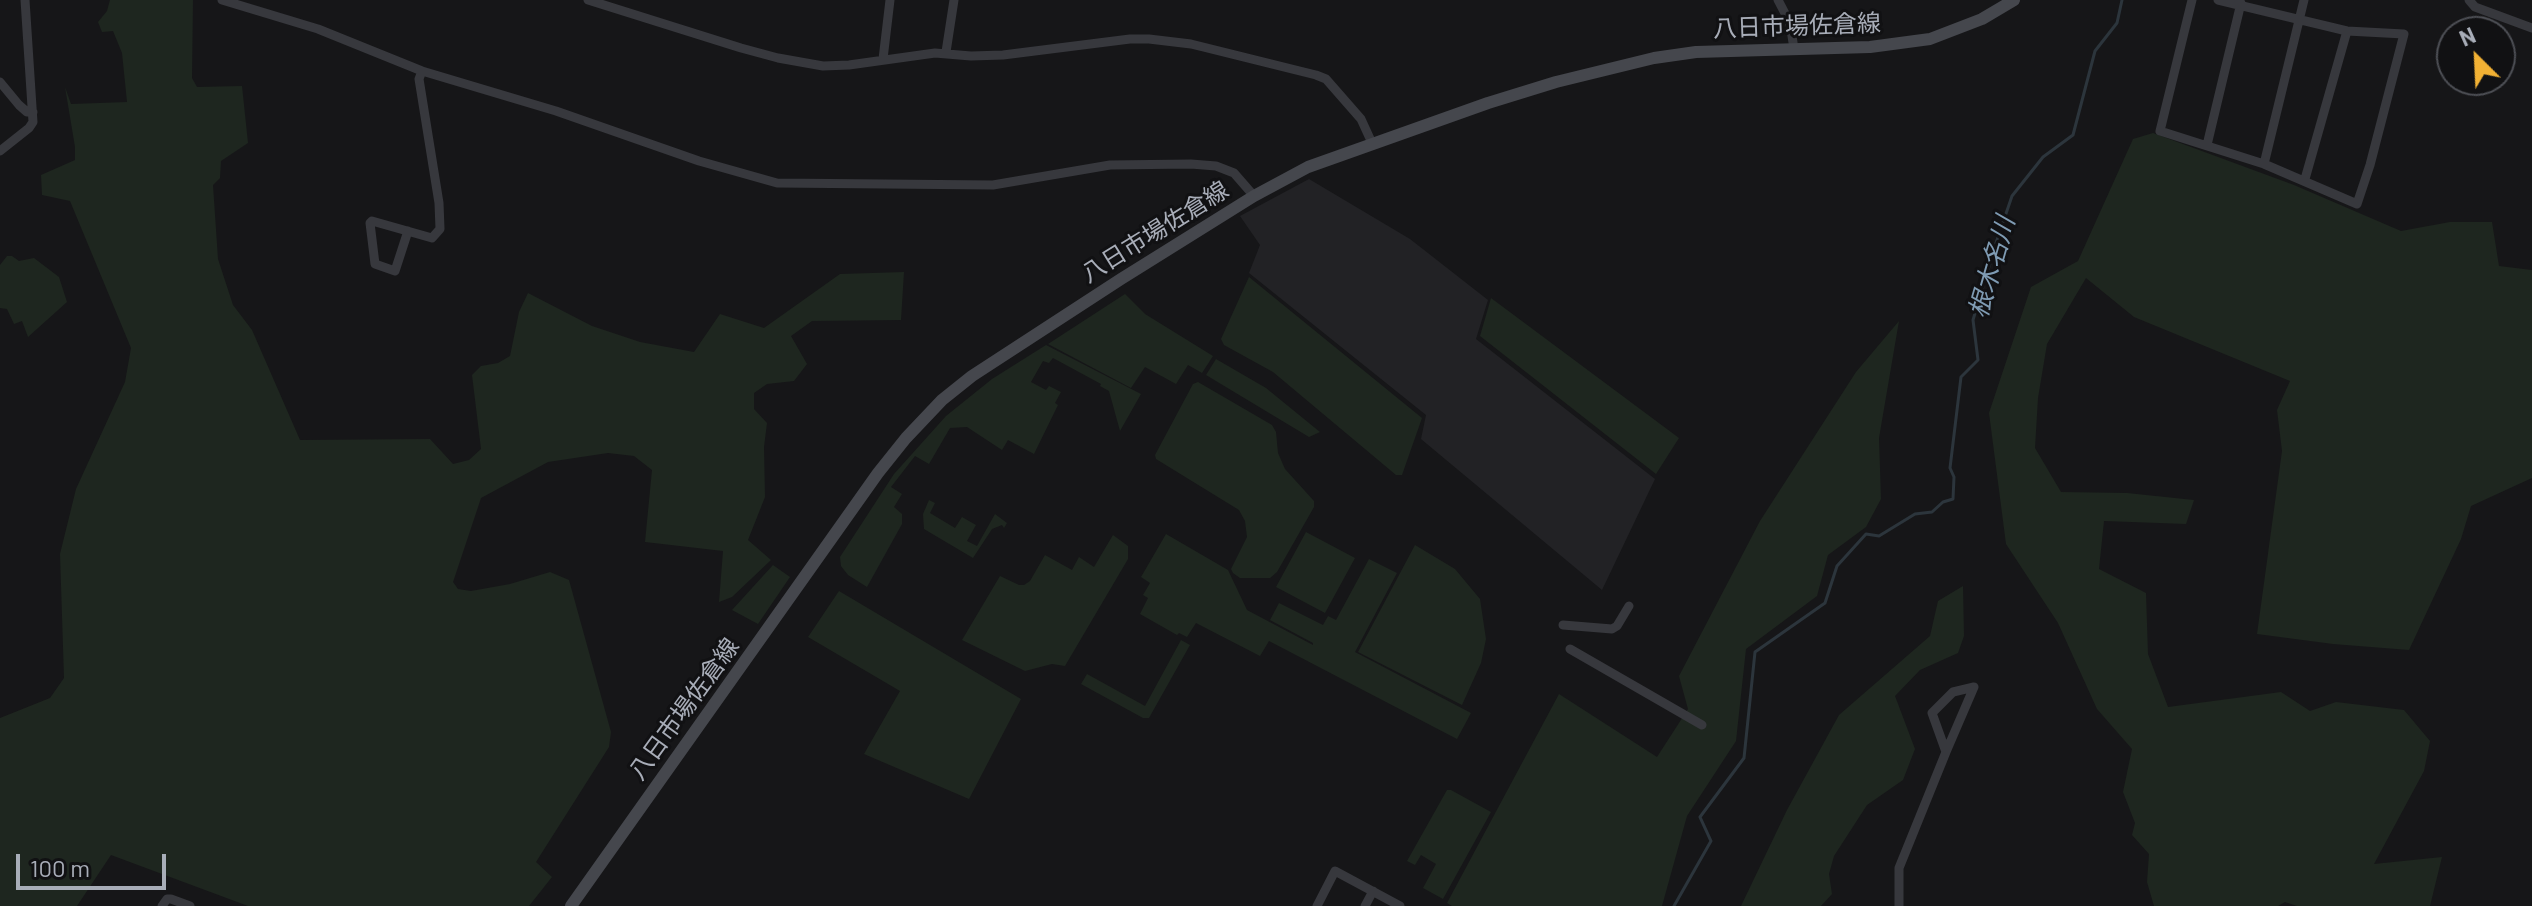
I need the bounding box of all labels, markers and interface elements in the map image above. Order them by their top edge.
street label: 八日市場佐倉線 [1713,9,1881,43]
north arrow [2436,16,2516,96]
text: N [2455,21,2479,51]
street label: 八日市場佐倉線 [1076,175,1234,289]
water label: 根木名川 [1963,213,2021,321]
street label: 八日市場佐倉線 [623,633,745,785]
scale bar [20,838,170,888]
text: 100 m [30,853,90,882]

